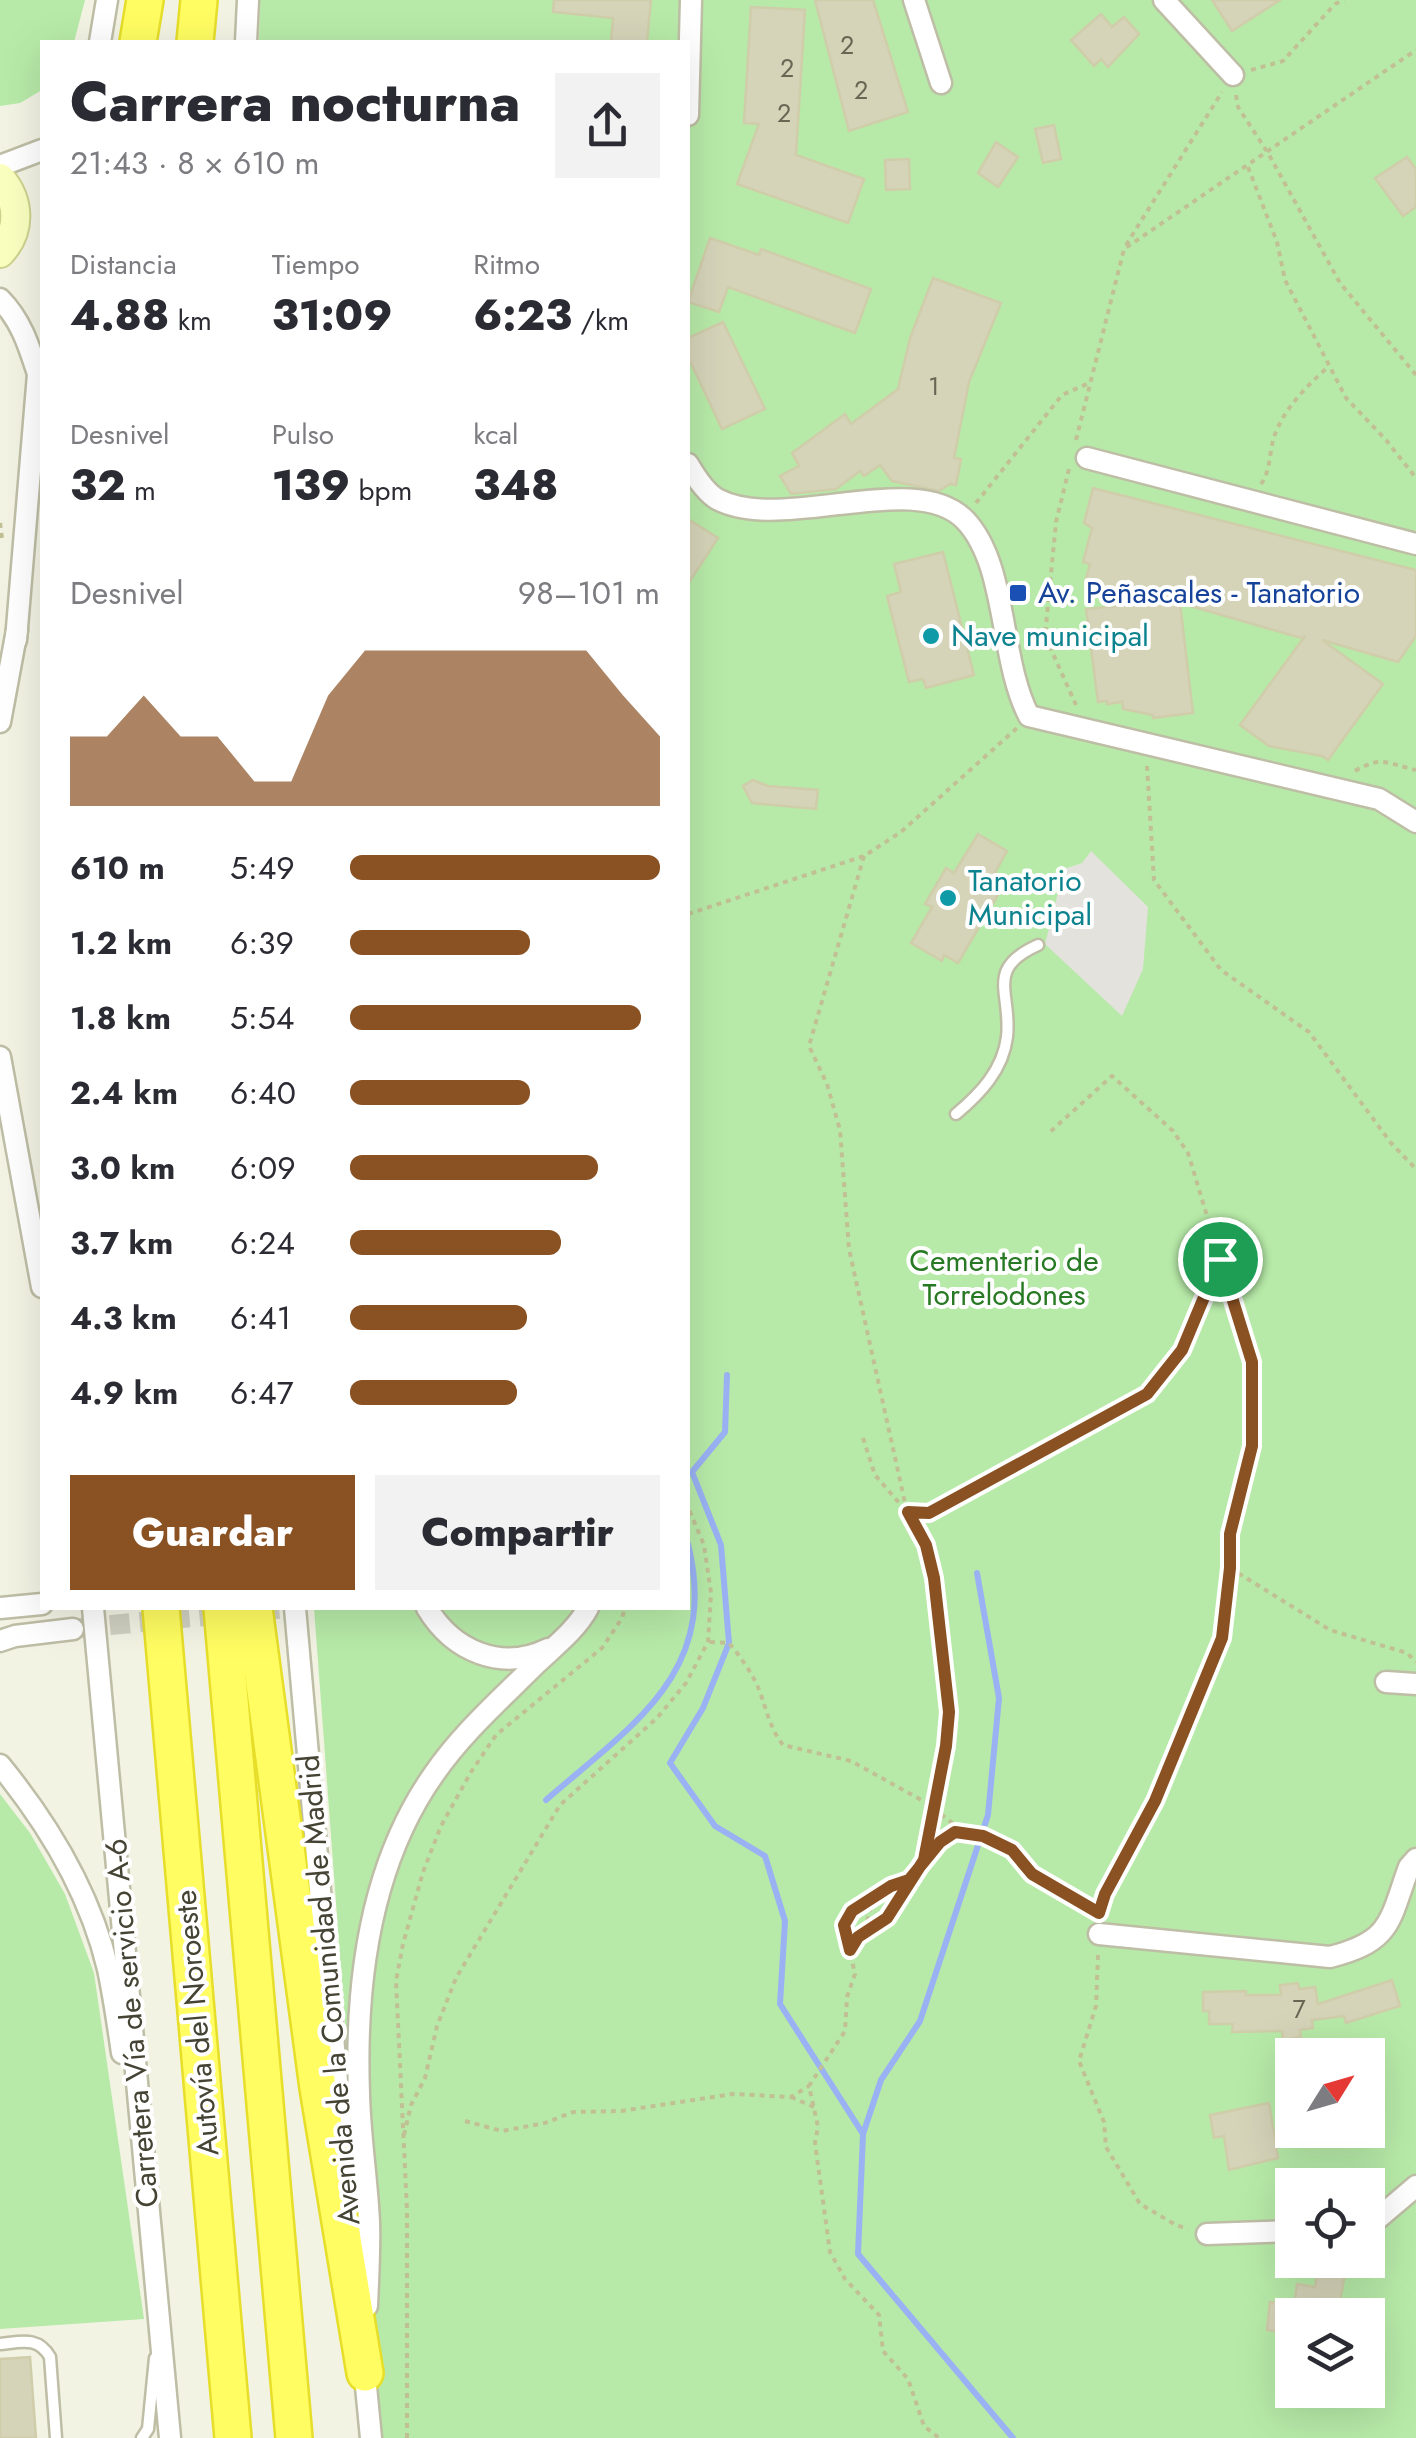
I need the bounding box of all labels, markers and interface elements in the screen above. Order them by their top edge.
house number: 2 [840,27,854,63]
house number: 2 [780,50,794,86]
text: Carrera nocturna [70,62,520,142]
house number: 2 [854,72,868,108]
button: share [555,73,660,178]
house number: 2 [777,95,791,131]
text: 21:43 · 8 × 610 m [70,140,319,186]
text: Distancia [70,244,177,285]
text: Tiempo [272,244,359,285]
text: Ritmo [473,244,540,285]
text: 4.88 [70,285,169,346]
text: 31:09 [272,285,393,346]
text: 6:23 [473,285,572,346]
text: km [169,300,212,341]
text: /km [572,300,629,341]
house number: 1 [928,368,940,404]
text: Desnivel [70,414,170,455]
text: Pulso [272,414,334,455]
text: kcal [473,414,519,455]
text: 32 [70,455,126,516]
text: 139 [272,455,350,516]
text: 348 [473,455,558,516]
text: m [126,470,156,511]
text: bpm [350,470,412,511]
text: Desnivel [70,570,184,616]
text: 98–101 m [518,570,660,616]
place label: Av. Peñascales - Tanatorio [1038,571,1360,614]
marker: Av. Peñascales - Tanatorio [1007,582,1029,604]
place label: Nave municipal [951,614,1149,657]
marker: Nave municipal [920,625,942,647]
text: 610 m [70,845,165,891]
text: 5:49 [230,845,295,891]
place label: Tanatorio Municipal [968,859,1092,936]
marker: Tanatorio Municipal [937,887,959,909]
text: 1.2 km [70,920,172,966]
text: 6:39 [230,920,294,966]
text: 1.8 km [70,995,171,1041]
text: 5:54 [230,995,294,1041]
text: 2.4 km [70,1070,178,1116]
text: 6:40 [230,1070,296,1116]
text: 3.0 km [70,1145,175,1191]
text: 6:09 [230,1145,296,1191]
pin [1178,1217,1263,1302]
text: 3.7 km [70,1220,173,1266]
text: 6:24 [230,1220,295,1266]
icon: arrive [1193,1232,1248,1287]
park label: Cementerio de Torrelodones [909,1239,1099,1316]
text: 4.3 km [70,1295,177,1341]
text: 6:41 [230,1295,291,1341]
text: 4.9 km [70,1370,178,1416]
text: 6:47 [230,1370,294,1416]
button: Guardar [70,1475,355,1590]
button: Compartir [375,1475,660,1590]
street label: Avenida de la Comunidad de Madrid [287,1753,371,2227]
street label: Carretera Vía de servicio A-6 [94,1837,169,2209]
street label: Autovía del Noroeste [163,1888,230,2158]
house number: 7 [1292,1991,1306,2027]
north arrow [1275,2038,1385,2148]
map controls [1275,2038,1385,2408]
button: locate [1275,2168,1385,2278]
button: layers [1275,2298,1385,2408]

